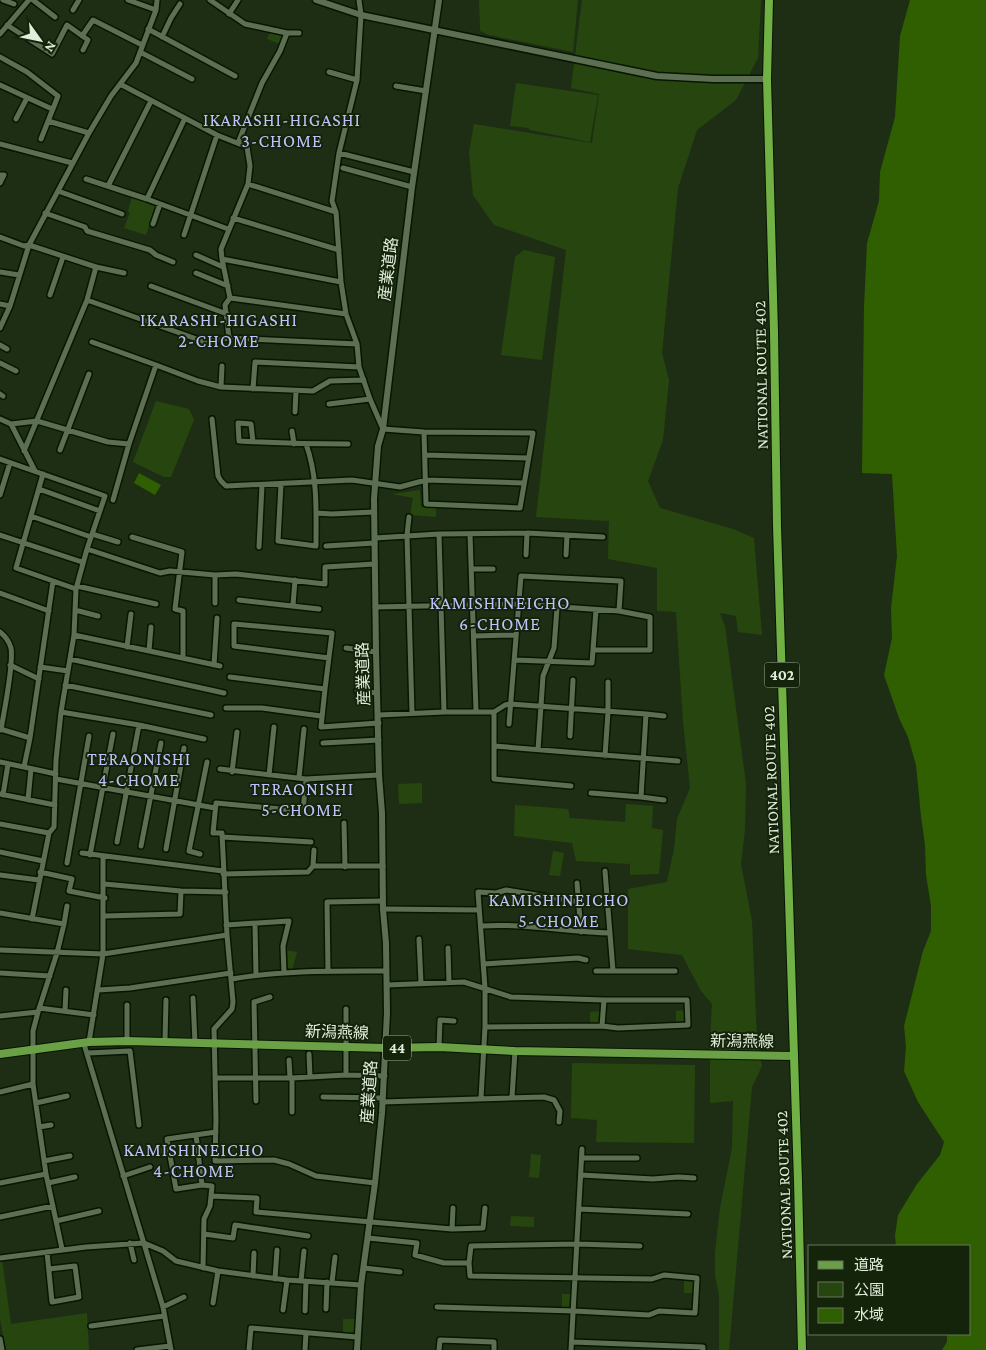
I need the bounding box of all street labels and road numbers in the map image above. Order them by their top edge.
street label: 産業道路 [376,236,400,302]
street label: NATIONAL ROUTE 402 [751,300,771,449]
street label: 産業道路 [353,642,373,706]
road number: 402 [764,662,800,688]
street label: NATIONAL ROUTE 402 [760,705,782,855]
street label: 新潟燕線 [305,1022,369,1042]
street label: 新潟燕線 [710,1032,774,1050]
road number: 44 [383,1036,411,1060]
street label: 産業道路 [358,1059,380,1125]
street label: NATIONAL ROUTE 402 [773,1110,795,1260]

